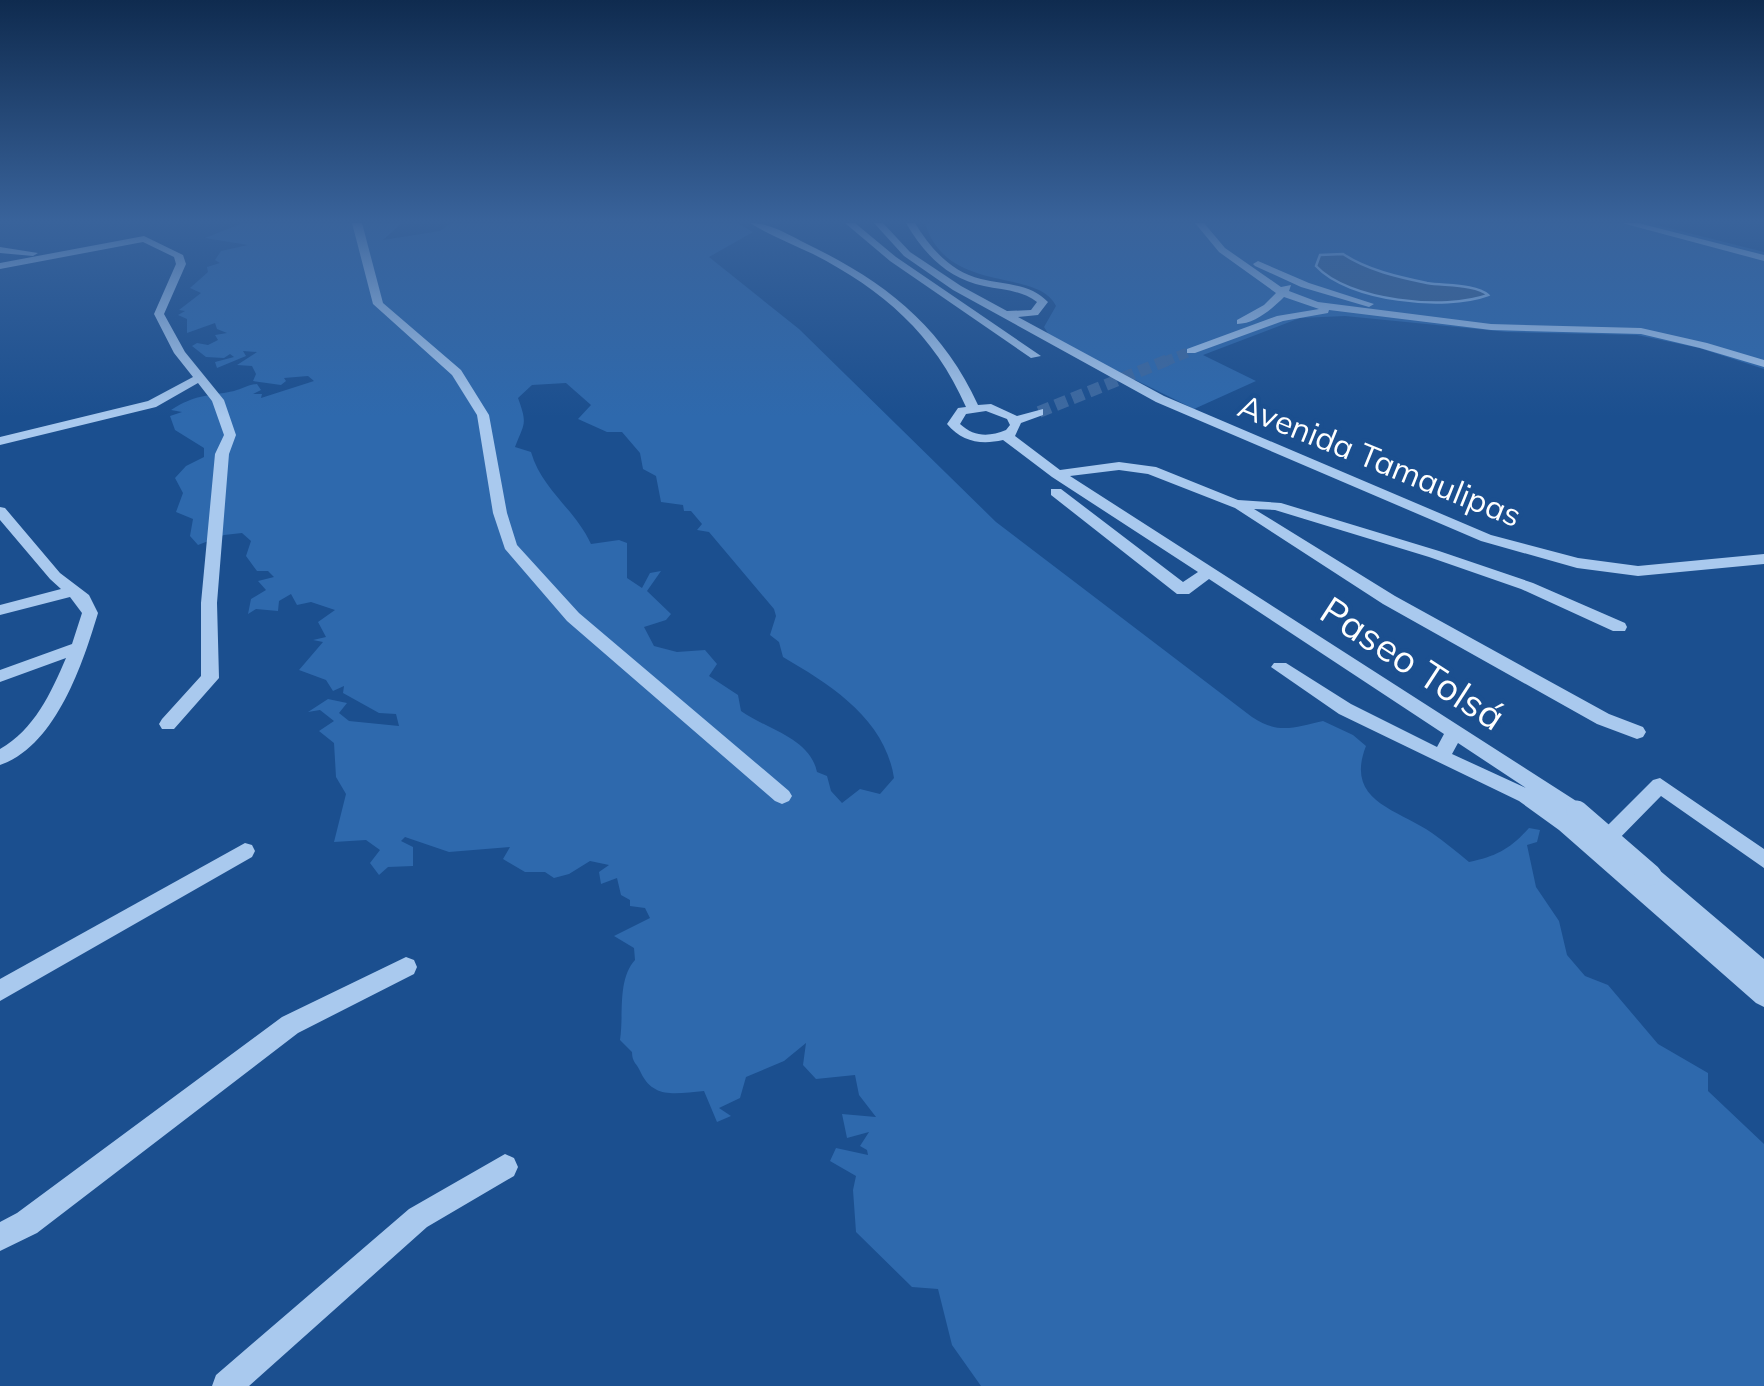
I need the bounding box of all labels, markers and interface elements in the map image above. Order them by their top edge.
street label: Avenida Tamaulipas [1233,385,1527,535]
street label: Paseo Tolsá [1312,586,1514,740]

